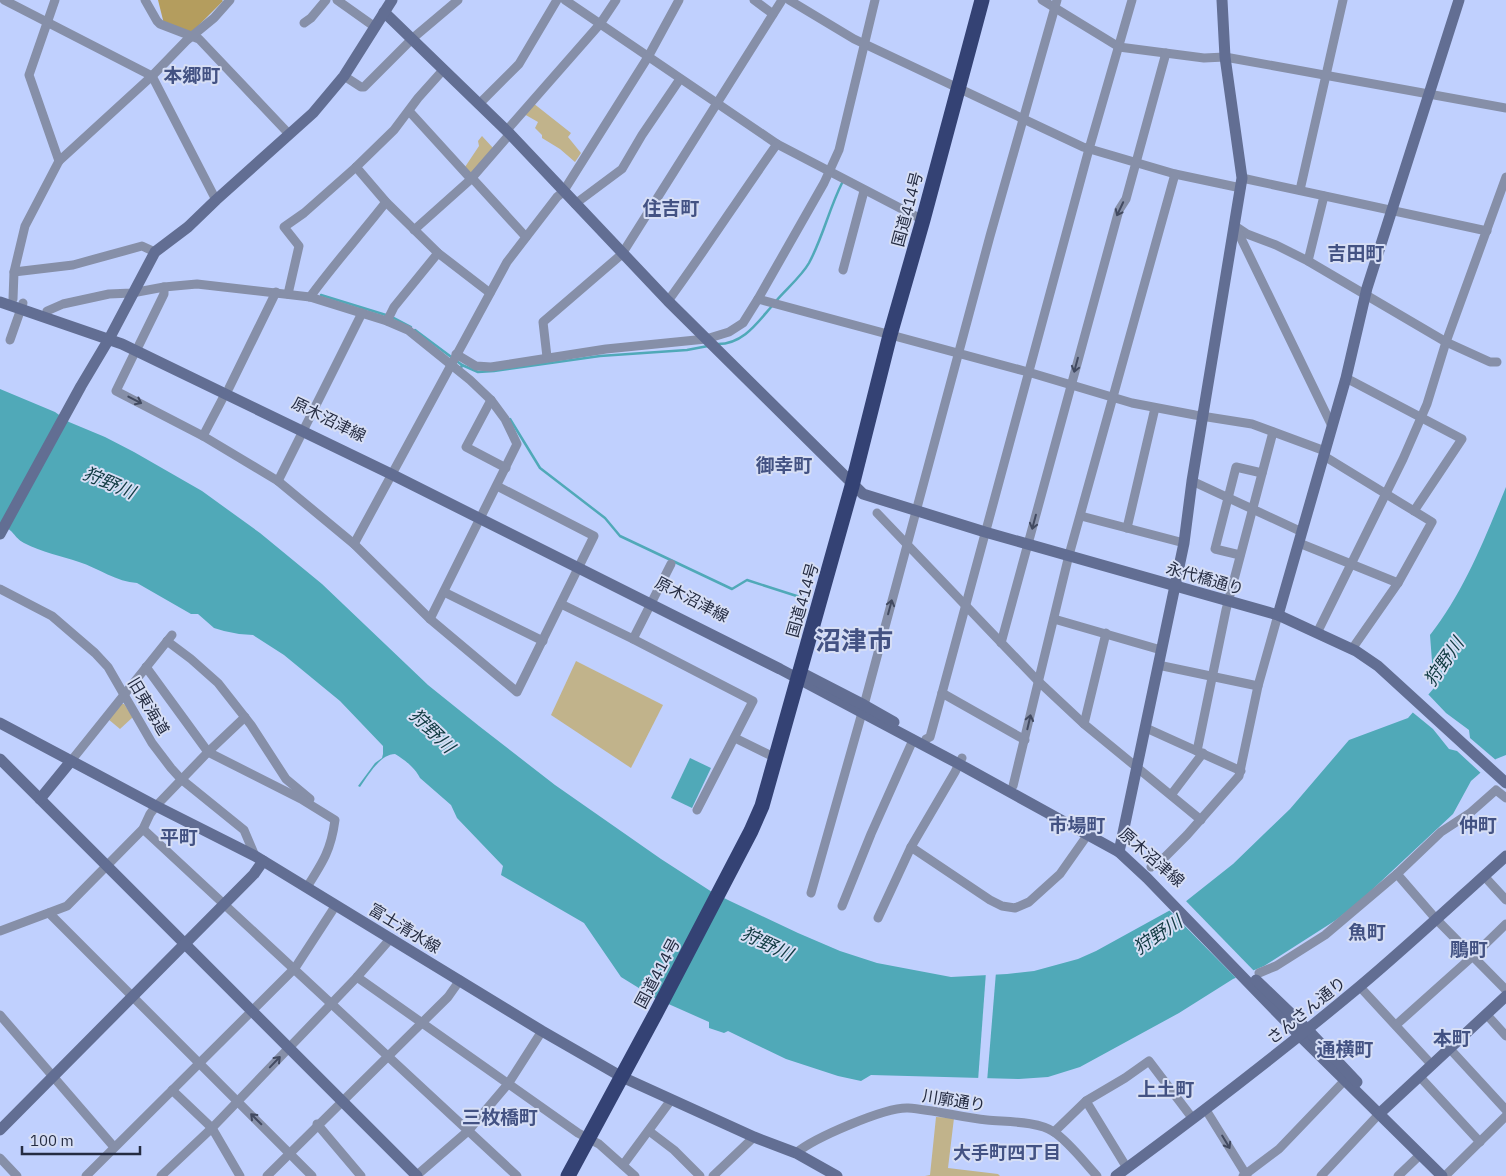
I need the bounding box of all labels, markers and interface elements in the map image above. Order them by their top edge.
district label: 本郷町 [163,63,221,87]
street label: 国道414号 [887,169,927,249]
district label: 住吉町 [642,196,700,220]
one-way arrow [1115,201,1125,216]
district label: 吉田町 [1327,241,1385,265]
one-way arrow [1071,357,1081,373]
street label: 原木沼津線 [289,392,369,446]
one-way arrow [127,395,142,405]
district label: 御幸町 [755,453,813,477]
water label: 狩野川 [80,461,140,504]
one-way arrow [1028,514,1038,530]
street label: 永代橋通り [1164,557,1246,599]
street label: 国道414号 [782,560,822,640]
street label: 原木沼津線 [652,572,732,626]
one-way arrow [886,599,895,615]
district label: 沼津市 [815,623,893,657]
water label: 狩野川 [1419,631,1470,690]
street label: 旧東海道 [124,673,174,739]
water label: 狩野川 [405,704,461,759]
one-way arrow [1025,714,1034,730]
district label: 市場町 [1048,813,1106,837]
district label: 仲町 [1459,813,1497,837]
street label: 原木沼津線 [1115,823,1189,891]
district label: 平町 [160,825,198,849]
street label: 富士清水線 [366,899,444,957]
water label: 狩野川 [1129,909,1188,959]
district label: 魚町 [1348,920,1386,944]
water label: 狩野川 [738,922,798,966]
street label: 国道414号 [630,934,684,1012]
district label: 鵰町 [1450,937,1488,961]
street label: さんさん通り [1262,972,1350,1048]
district label: 本町 [1433,1026,1471,1050]
district label: 通横町 [1316,1037,1374,1061]
one-way arrow [269,1055,281,1068]
district label: 上土町 [1137,1077,1195,1101]
street label: 川廓通り [921,1085,987,1115]
district label: 三枚橋町 [462,1105,538,1129]
one-way arrow [250,1113,262,1125]
scale bar [22,1124,140,1156]
text: 100 m [30,1131,74,1150]
one-way arrow [1221,1135,1231,1149]
district label: 大手町四丁目 [953,1141,1061,1164]

